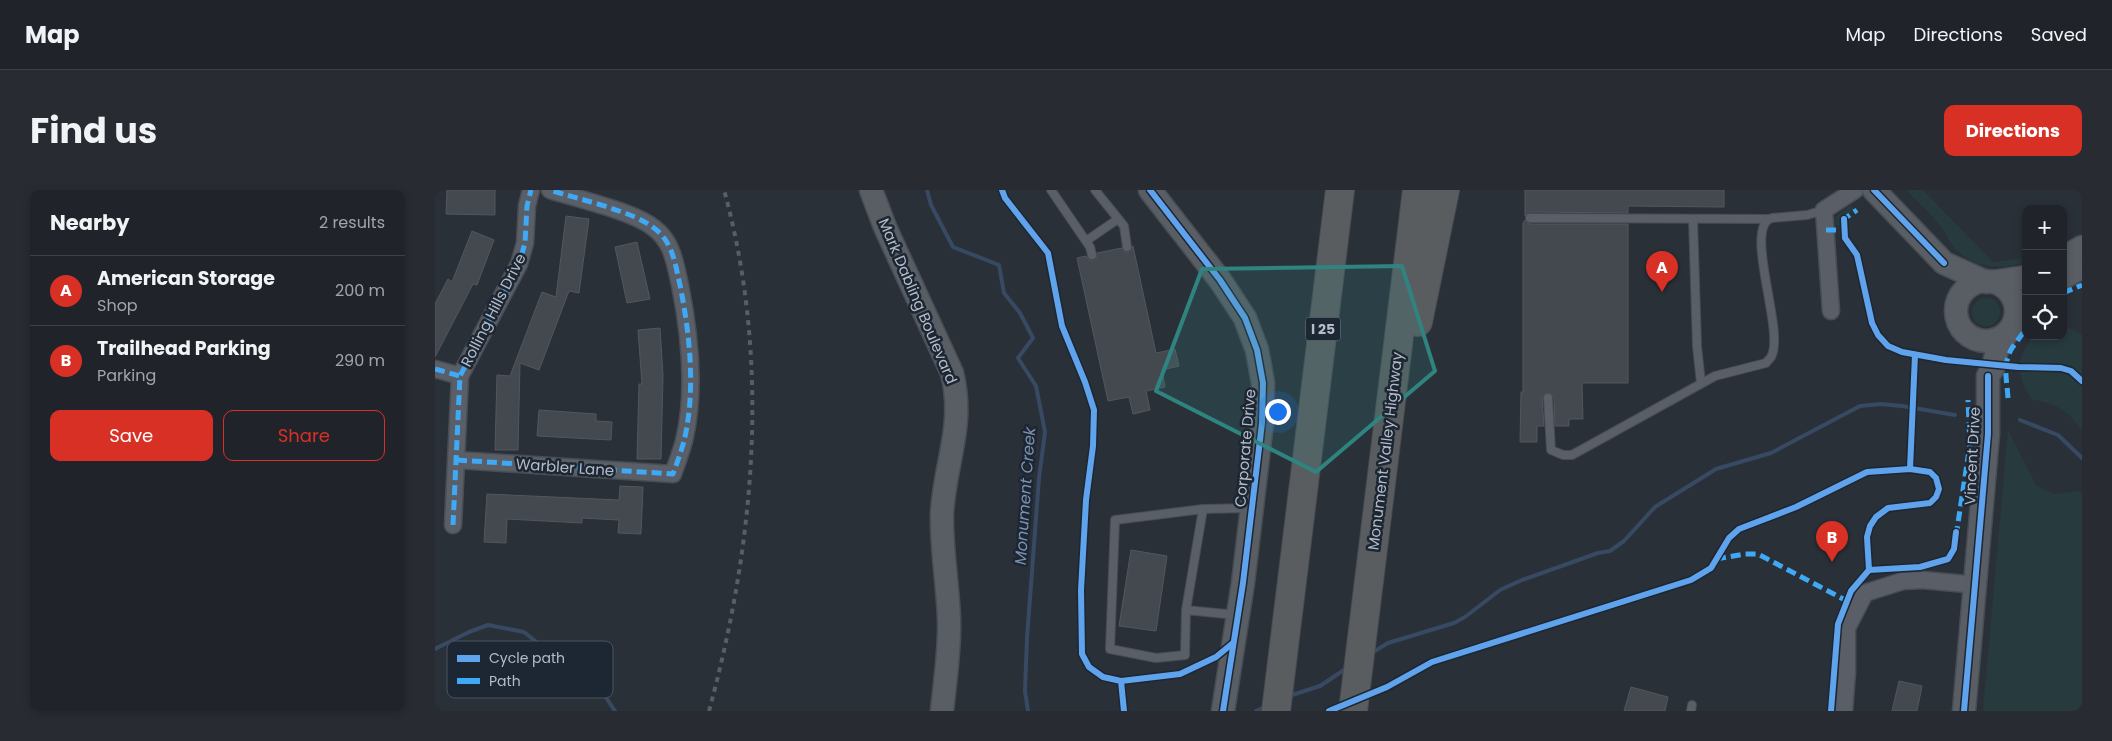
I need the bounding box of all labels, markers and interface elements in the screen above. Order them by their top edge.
text: Map [25,18,80,51]
text: Map [1846,22,1885,47]
text: Directions [1913,22,2003,47]
text: Saved [2031,22,2087,47]
button: Directions [1944,105,2082,156]
text: Find us [30,106,157,155]
map controls [2022,205,2067,340]
button: + [2022,205,2067,250]
text: Nearby [50,208,130,237]
text: 2 results [319,211,385,234]
street label: Mark Dabling Boulevard [874,215,962,387]
street label: Rolling Hills Drive [455,250,531,370]
button: − [2022,250,2067,295]
pin: A [1646,251,1678,292]
text: American Storage [97,265,275,292]
text: A [60,279,72,302]
text: 200 m [335,279,385,302]
text: Shop [97,294,138,317]
button: locate [2022,295,2067,340]
road number: I 25 [1305,318,1341,340]
text: Trailhead Parking [97,335,271,362]
text: B [61,349,71,372]
text: 290 m [335,349,385,372]
street label: Monument Valley Highway [1362,350,1408,551]
text: Parking [97,364,156,387]
street label: Corporate Drive [1229,388,1261,508]
your location [1265,399,1291,425]
street label: Vincent Drive [1959,406,1985,506]
button: Save [50,410,213,461]
button: Share [223,410,385,461]
water label: Monument Creek [1009,426,1041,566]
street label: Warbler Lane [515,453,615,481]
pin: B [1816,521,1848,562]
legend [447,641,613,698]
text: Cycle path [489,648,565,668]
text: Path [489,671,521,691]

